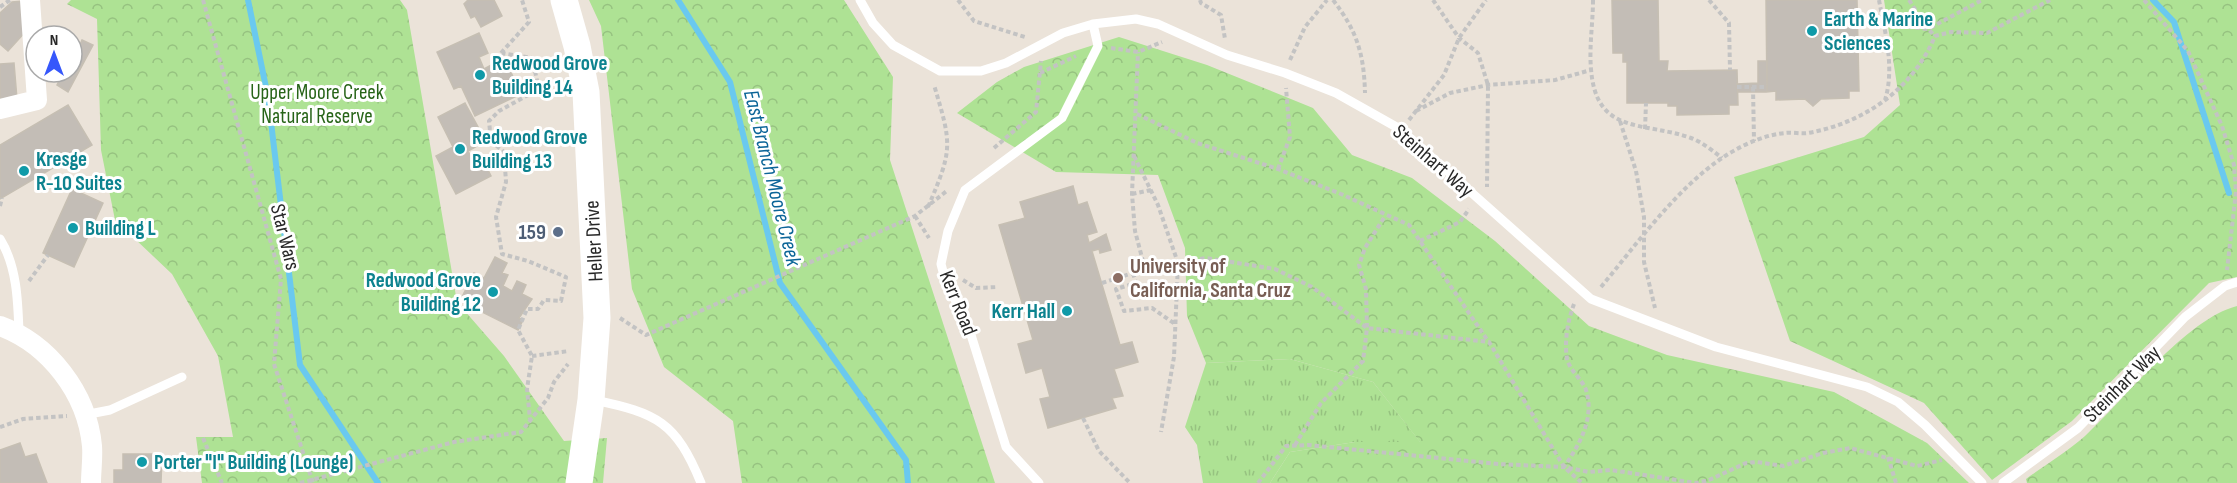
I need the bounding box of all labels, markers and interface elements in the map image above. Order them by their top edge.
place label: Earth & Marine Sciences [1824,7,1933,56]
north arrow [24,24,84,84]
marker: Earth & Marine Sciences [1805,24,1819,38]
text: N [50,31,58,50]
place label: Redwood Grove Building 14 [492,51,607,100]
marker: Redwood Grove Building 14 [473,68,487,82]
park label: Upper Moore Creek Natural Reserve [250,80,384,129]
water label: East Branch Moore Creek [737,87,807,270]
street label: Steinhart Way [1388,119,1478,203]
place label: Redwood Grove Building 13 [472,125,587,174]
marker: Redwood Grove Building 13 [453,142,467,156]
place label: Kresge R-10 Suites [36,147,122,196]
marker: Kresge R-10 Suites [17,164,31,178]
street label: Heller Drive [579,200,609,282]
street label: Star Wars [265,201,305,273]
place label: Building L [85,216,156,241]
place label: 159 [519,220,546,245]
marker: Building L [66,221,80,235]
marker: 159 [551,225,565,239]
place label: University of California, Santa Cruz [1130,254,1291,303]
street label: Kerr Road [934,267,982,339]
place label: Redwood Grove Building 12 [366,268,481,317]
marker: University of California, Santa Cruz [1111,271,1125,285]
marker: Redwood Grove Building 12 [486,285,500,299]
place label: Kerr Hall [992,299,1055,324]
marker: Kerr Hall [1060,304,1074,318]
street label: Steinhart Way [2078,340,2166,428]
place label: Porter "I" Building (Lounge) [154,450,353,475]
marker: Porter "I" Building (Lounge) [135,455,149,469]

